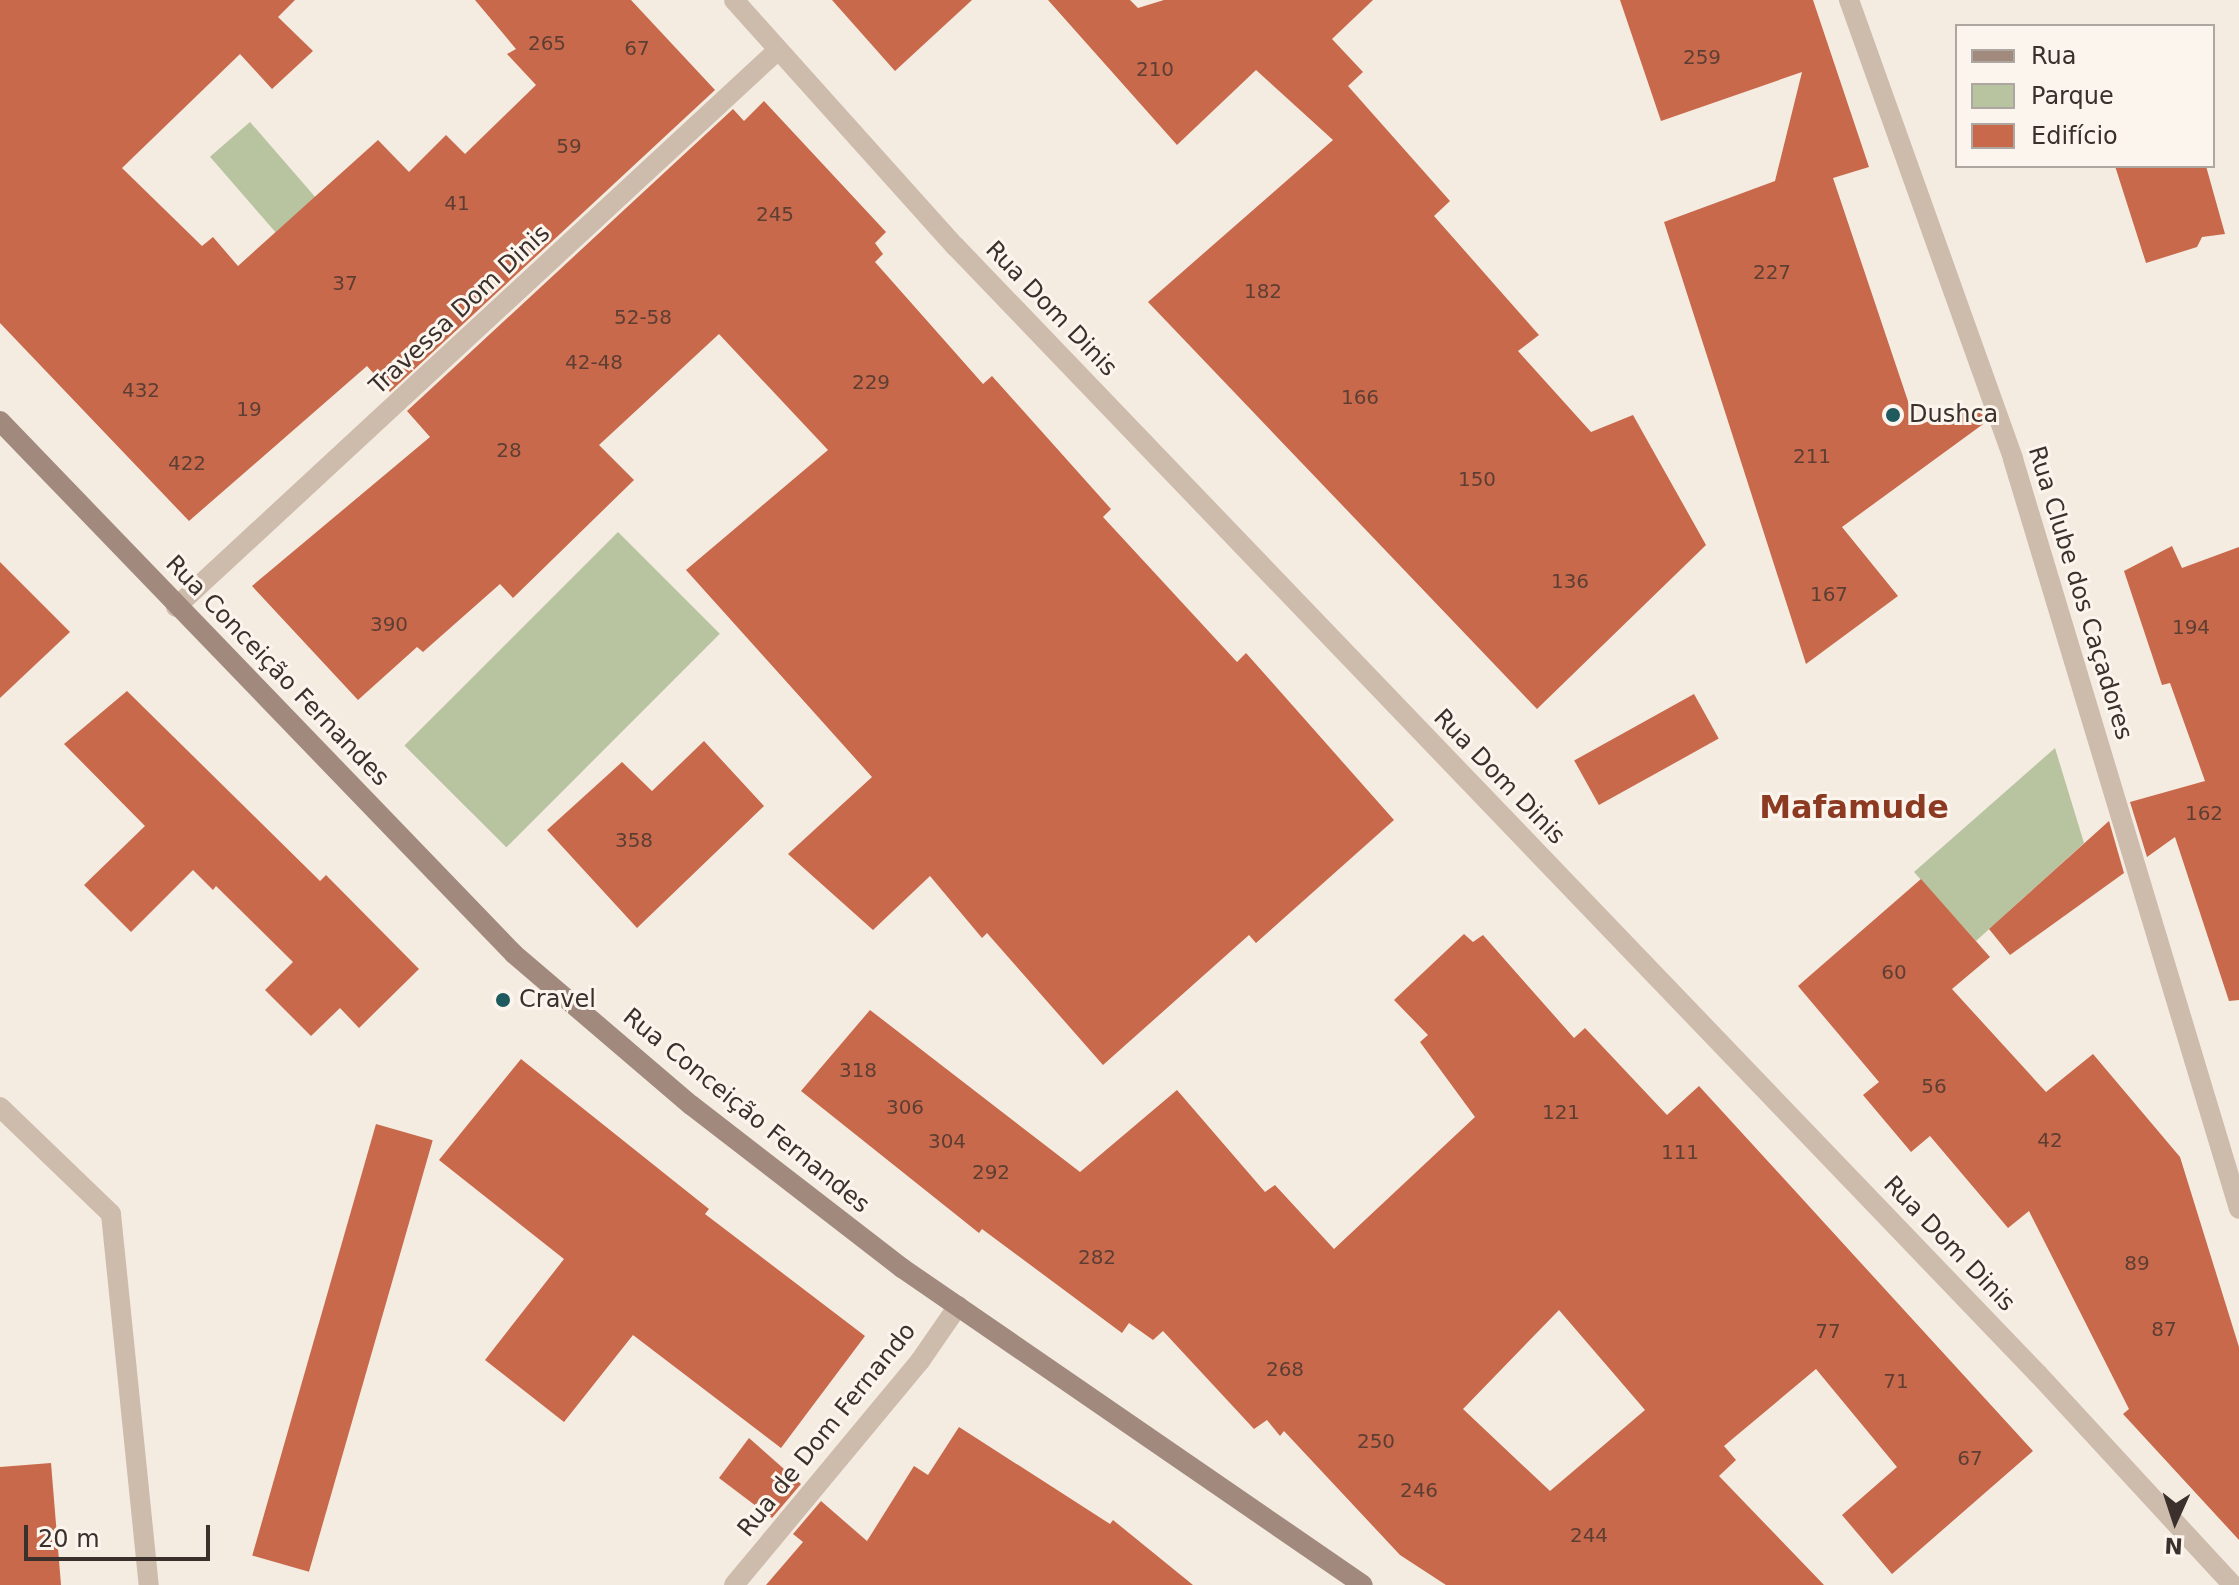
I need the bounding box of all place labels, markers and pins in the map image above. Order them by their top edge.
place label: Dushca [1909,401,1998,429]
marker: Dushca [1884,406,1902,424]
place label: Cravel [519,986,596,1014]
marker: Cravel [494,991,512,1009]

